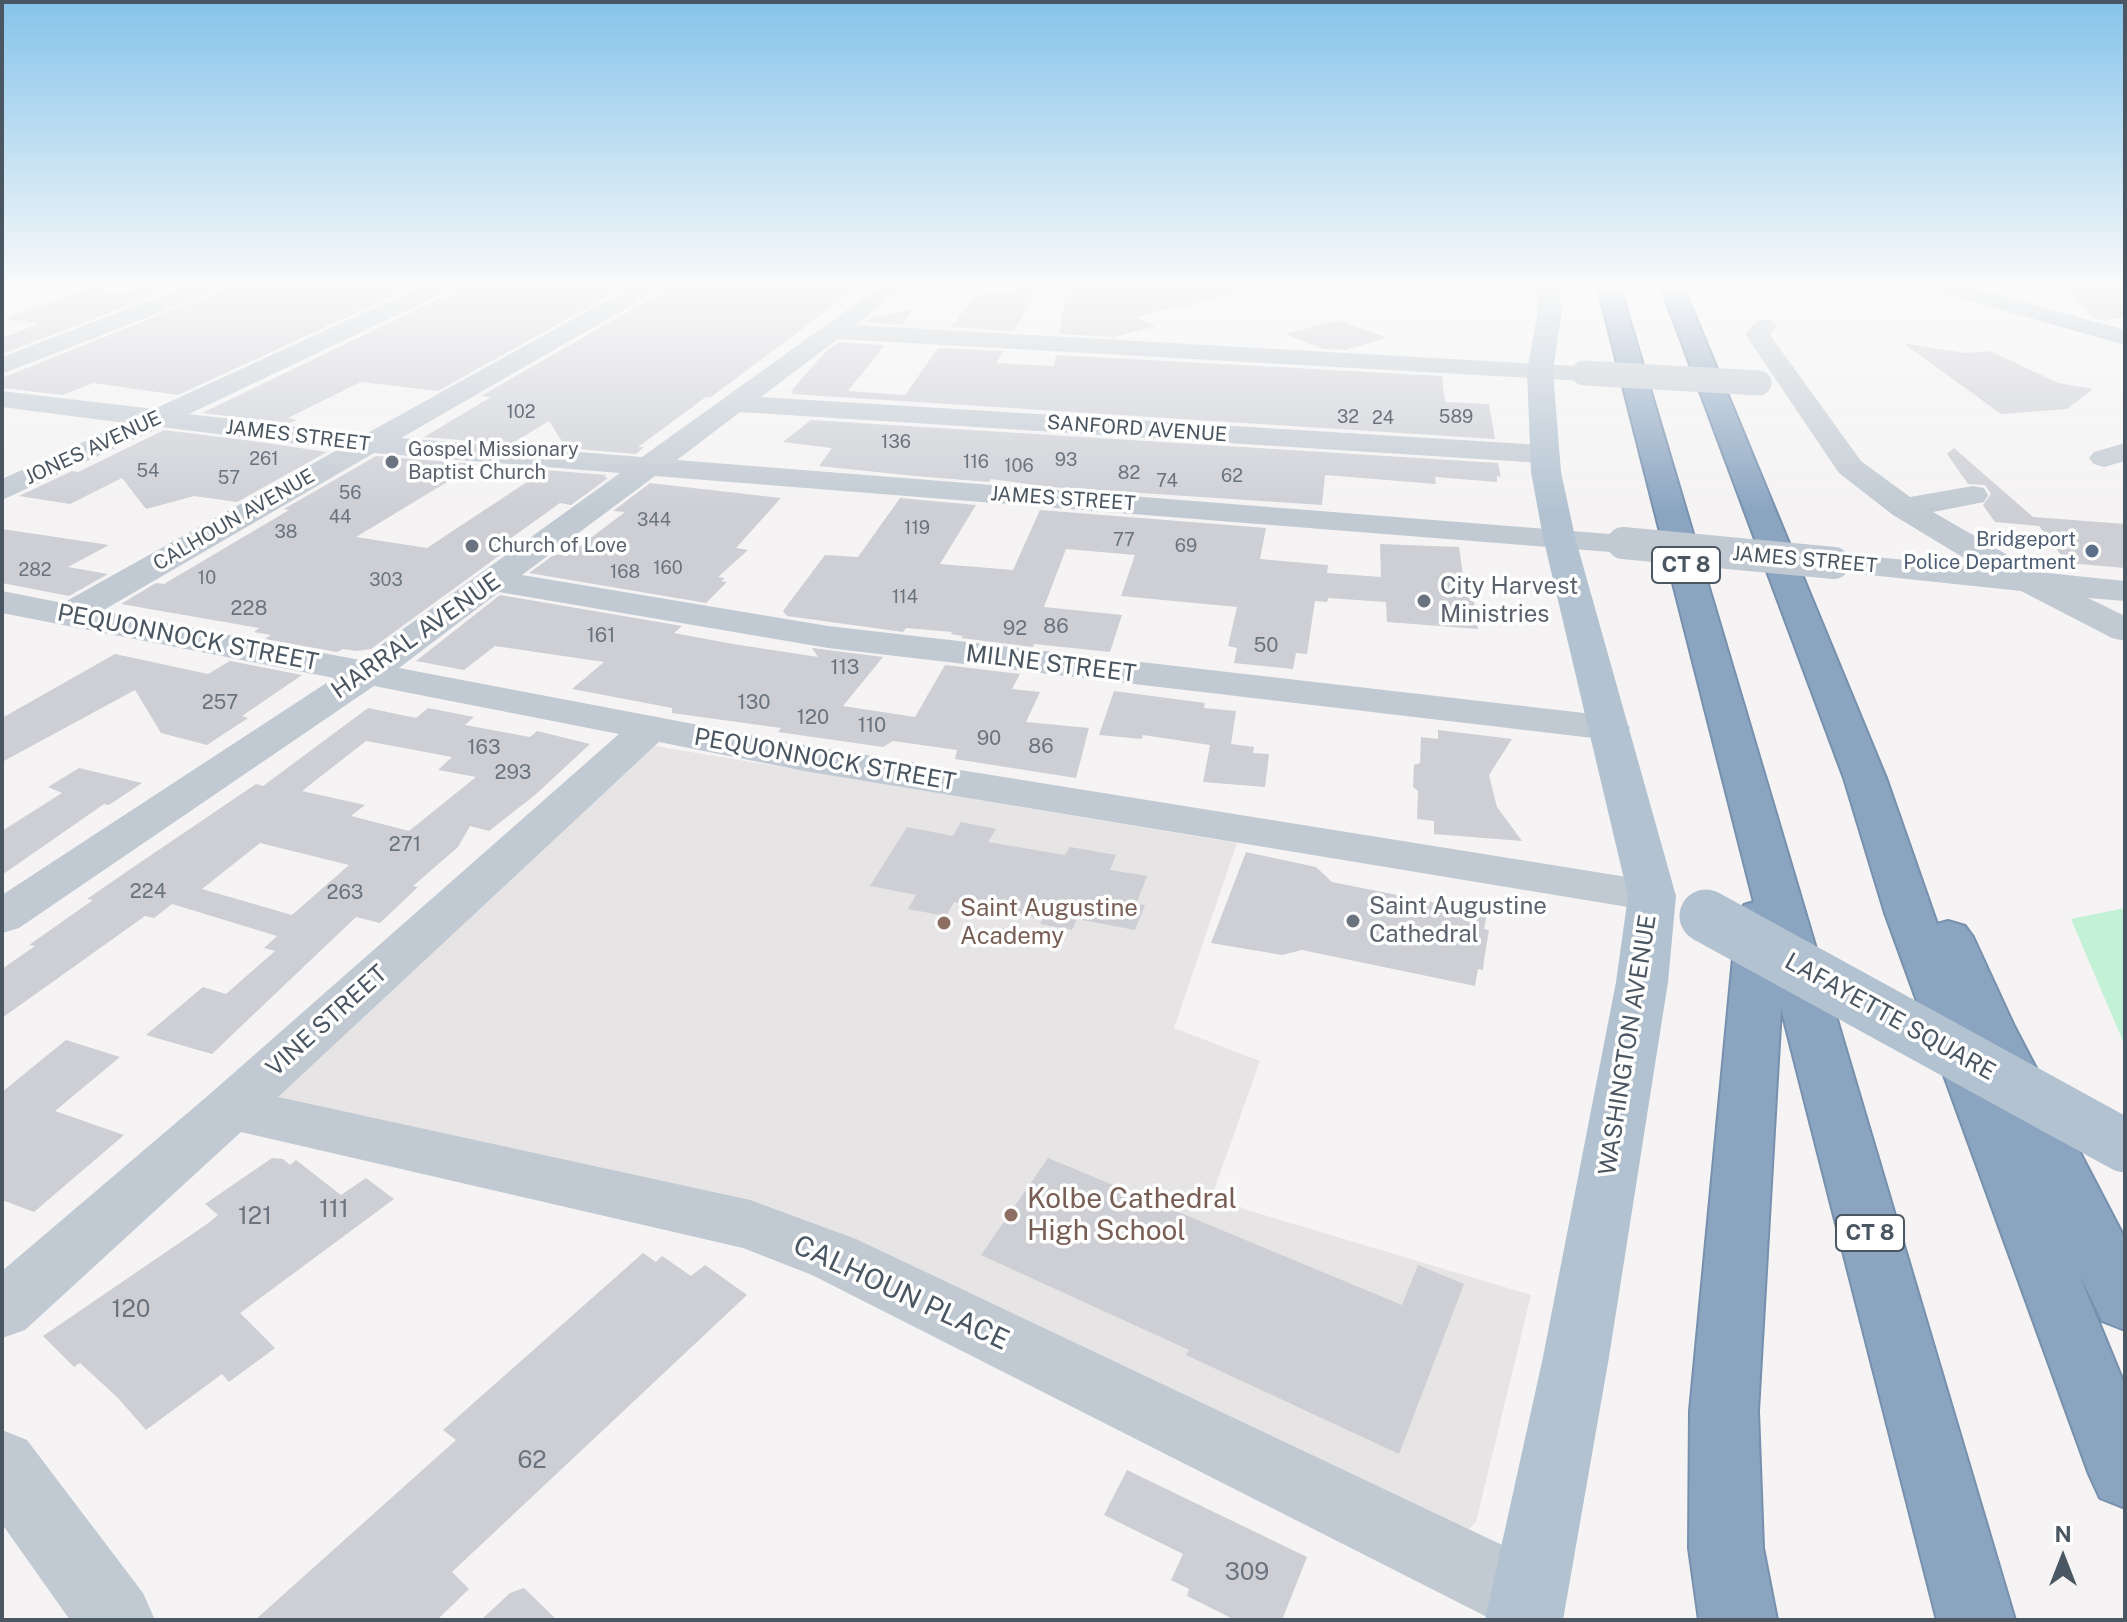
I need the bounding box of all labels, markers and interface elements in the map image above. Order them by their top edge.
house number: 102 [506,401,536,423]
street label: JONES AVENUE [21,406,165,490]
house number: 32 [1337,406,1359,428]
house number: 589 [1439,406,1473,428]
house number: 24 [1372,407,1394,429]
street label: SANFORD AVENUE [1046,411,1228,447]
street label: JAMES STREET [224,415,372,457]
house number: 136 [881,431,911,453]
place label: Gospel Missionary Baptist Church [408,438,579,485]
house number: 261 [249,448,279,470]
house number: 93 [1055,449,1077,471]
house number: 116 [963,451,989,473]
marker: Gospel Missionary Baptist Church [383,453,401,471]
house number: 106 [1004,455,1034,477]
house number: 54 [137,460,159,482]
house number: 82 [1118,462,1140,484]
street label: CALHOUN AVENUE [149,464,319,576]
house number: 62 [1221,465,1243,487]
house number: 57 [218,467,240,489]
house number: 74 [1156,470,1178,492]
house number: 56 [339,482,361,504]
street label: JAMES STREET [990,482,1136,516]
house number: 44 [329,506,351,528]
house number: 344 [637,509,671,531]
house number: 119 [904,517,930,539]
house number: 38 [275,521,297,543]
place label: Bridgeport Police Department [1903,528,2076,575]
house number: 77 [1113,529,1135,551]
place label: Church of Love [488,534,627,558]
house number: 69 [1175,535,1197,557]
marker: Church of Love [463,537,481,555]
street label: JAMES STREET [1732,542,1878,578]
marker: Bridgeport Police Department [2083,542,2101,560]
road number: CT 8 [1652,547,1720,583]
house number: 160 [653,557,683,579]
house number: 282 [18,559,52,581]
house number: 168 [610,561,640,583]
house number: 10 [198,567,216,589]
street label: HARRAL AVENUE [326,567,506,705]
house number: 303 [369,569,403,591]
place label: City Harvest Ministries [1440,573,1578,629]
house number: 114 [892,586,918,608]
marker: City Harvest Ministries [1415,592,1433,610]
house number: 228 [231,597,267,621]
street label: PEQUONNOCK STREET [55,599,321,677]
house number: 86 [1043,615,1069,639]
house number: 92 [1003,617,1027,641]
house number: 161 [587,624,615,648]
house number: 50 [1253,634,1279,658]
street label: MILNE STREET [964,639,1138,689]
house number: 113 [831,656,859,680]
house number: 257 [202,691,238,715]
house number: 130 [738,691,770,715]
house number: 120 [797,706,829,730]
house number: 110 [858,714,886,738]
street label: PEQUONNOCK STREET [692,723,958,797]
house number: 90 [977,727,1001,751]
house number: 86 [1028,735,1054,759]
house number: 163 [467,736,501,760]
house number: 293 [495,761,531,785]
house number: 271 [389,833,421,857]
house number: 224 [130,880,166,904]
house number: 263 [327,881,363,905]
place label: Saint Augustine Cathedral [1369,893,1547,949]
place label: Saint Augustine Academy [960,895,1138,951]
marker: Saint Augustine Cathedral [1344,912,1362,930]
street label: WASHINGTON AVENUE [1593,913,1663,1177]
marker: Saint Augustine Academy [935,914,953,932]
street label: LAFAYETTE SQUARE [1780,947,2000,1087]
street label: VINE STREET [261,959,393,1083]
place label: Kolbe Cathedral High School [1027,1182,1237,1248]
house number: 111 [319,1196,349,1224]
house number: 121 [238,1203,272,1231]
marker: Kolbe Cathedral High School [1002,1206,1020,1224]
road number: CT 8 [1836,1215,1904,1251]
street label: CALHOUN PLACE [788,1228,1014,1358]
house number: 120 [112,1296,150,1324]
house number: 62 [517,1447,547,1475]
north arrow [2023,1518,2103,1598]
text: N [2054,1521,2072,1547]
house number: 309 [1225,1559,1269,1587]

